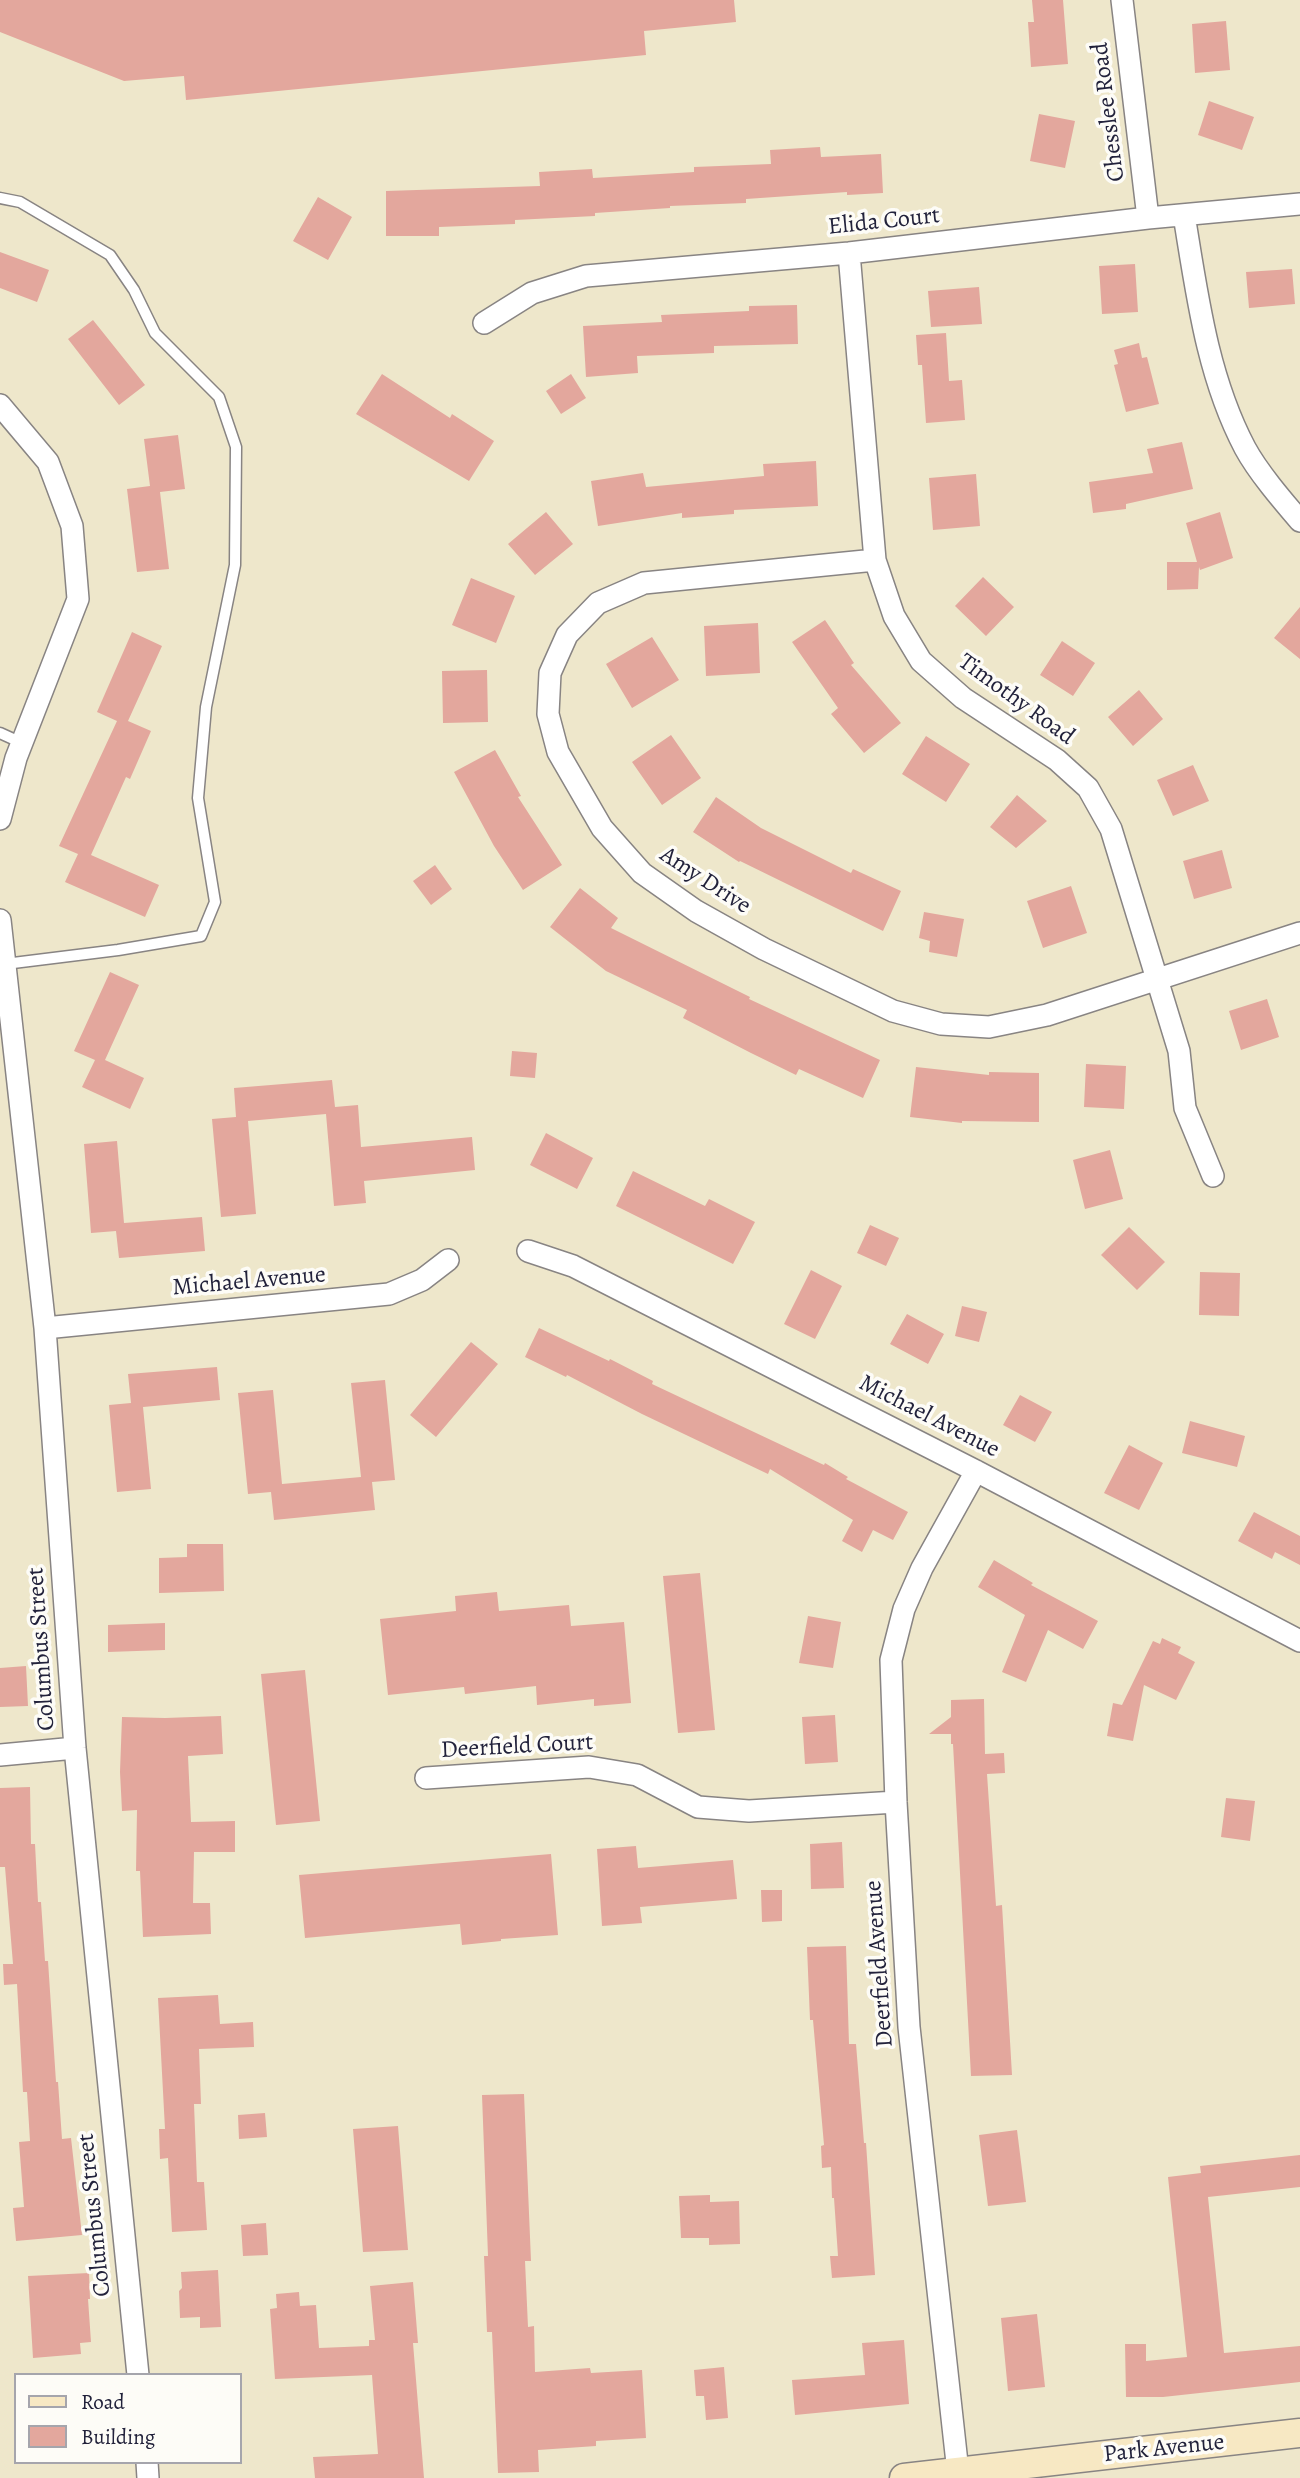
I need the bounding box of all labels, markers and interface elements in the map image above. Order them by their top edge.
street label: Chesslee Road [1086,41,1132,183]
street label: Elida Court [827,202,941,242]
street label: Timothy Road [952,648,1080,752]
street label: Amy Drive [654,841,756,921]
street label: Michael Avenue [171,1261,327,1303]
street label: Michael Avenue [854,1369,1004,1465]
street label: Columbus Street [22,1566,62,1732]
street label: Deerfield Court [440,1729,594,1765]
street label: Deerfield Avenue [860,1880,900,2048]
street label: Columbus Street [72,2132,118,2298]
legend [14,2373,242,2464]
text: Road [81,2388,125,2416]
text: Building [81,2423,155,2451]
street label: Park Avenue [1102,2428,1226,2470]

